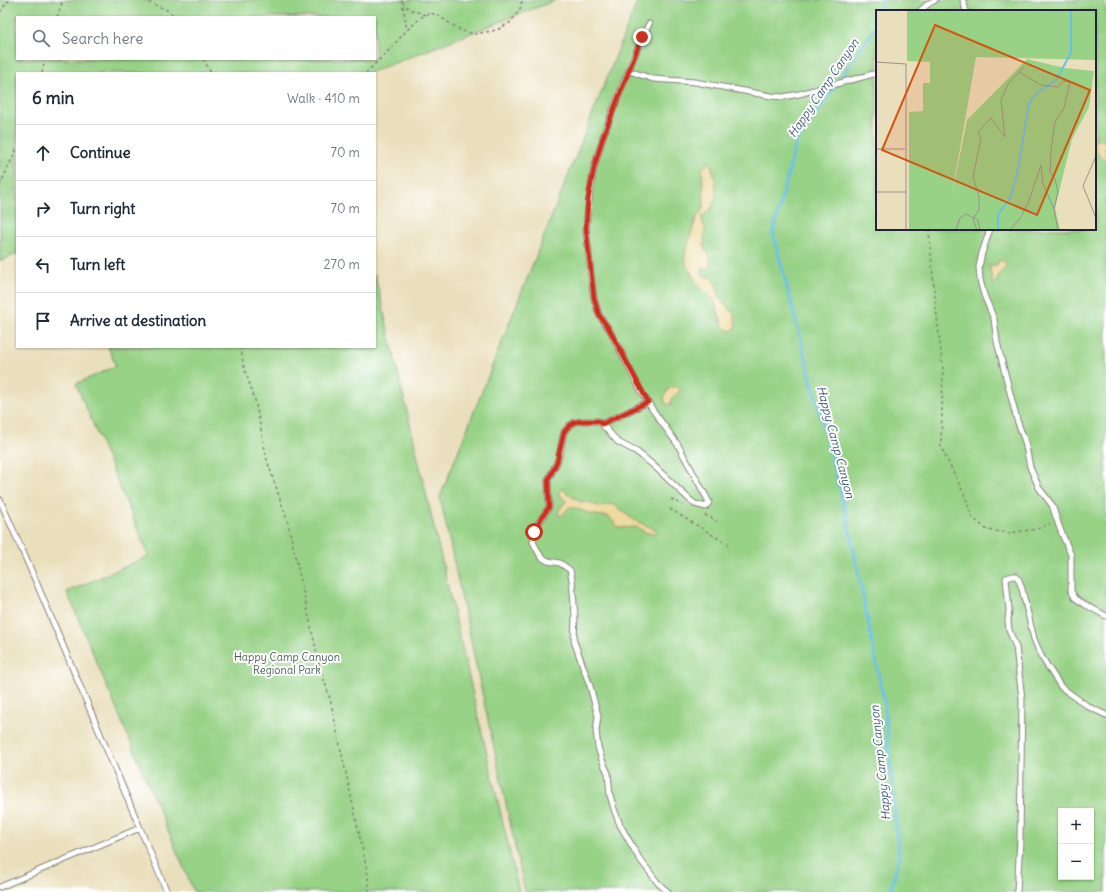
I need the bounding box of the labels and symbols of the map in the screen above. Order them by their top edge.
inset map [876,10,1096,230]
route end [633,28,651,46]
water label: Happy Camp Canyon [784,35,862,140]
water label: Happy Camp Canyon [814,384,858,501]
route start [525,523,543,541]
park label: Happy Camp Canyon Regional Park [234,650,340,677]
water label: Happy Camp Canyon [866,704,894,821]

